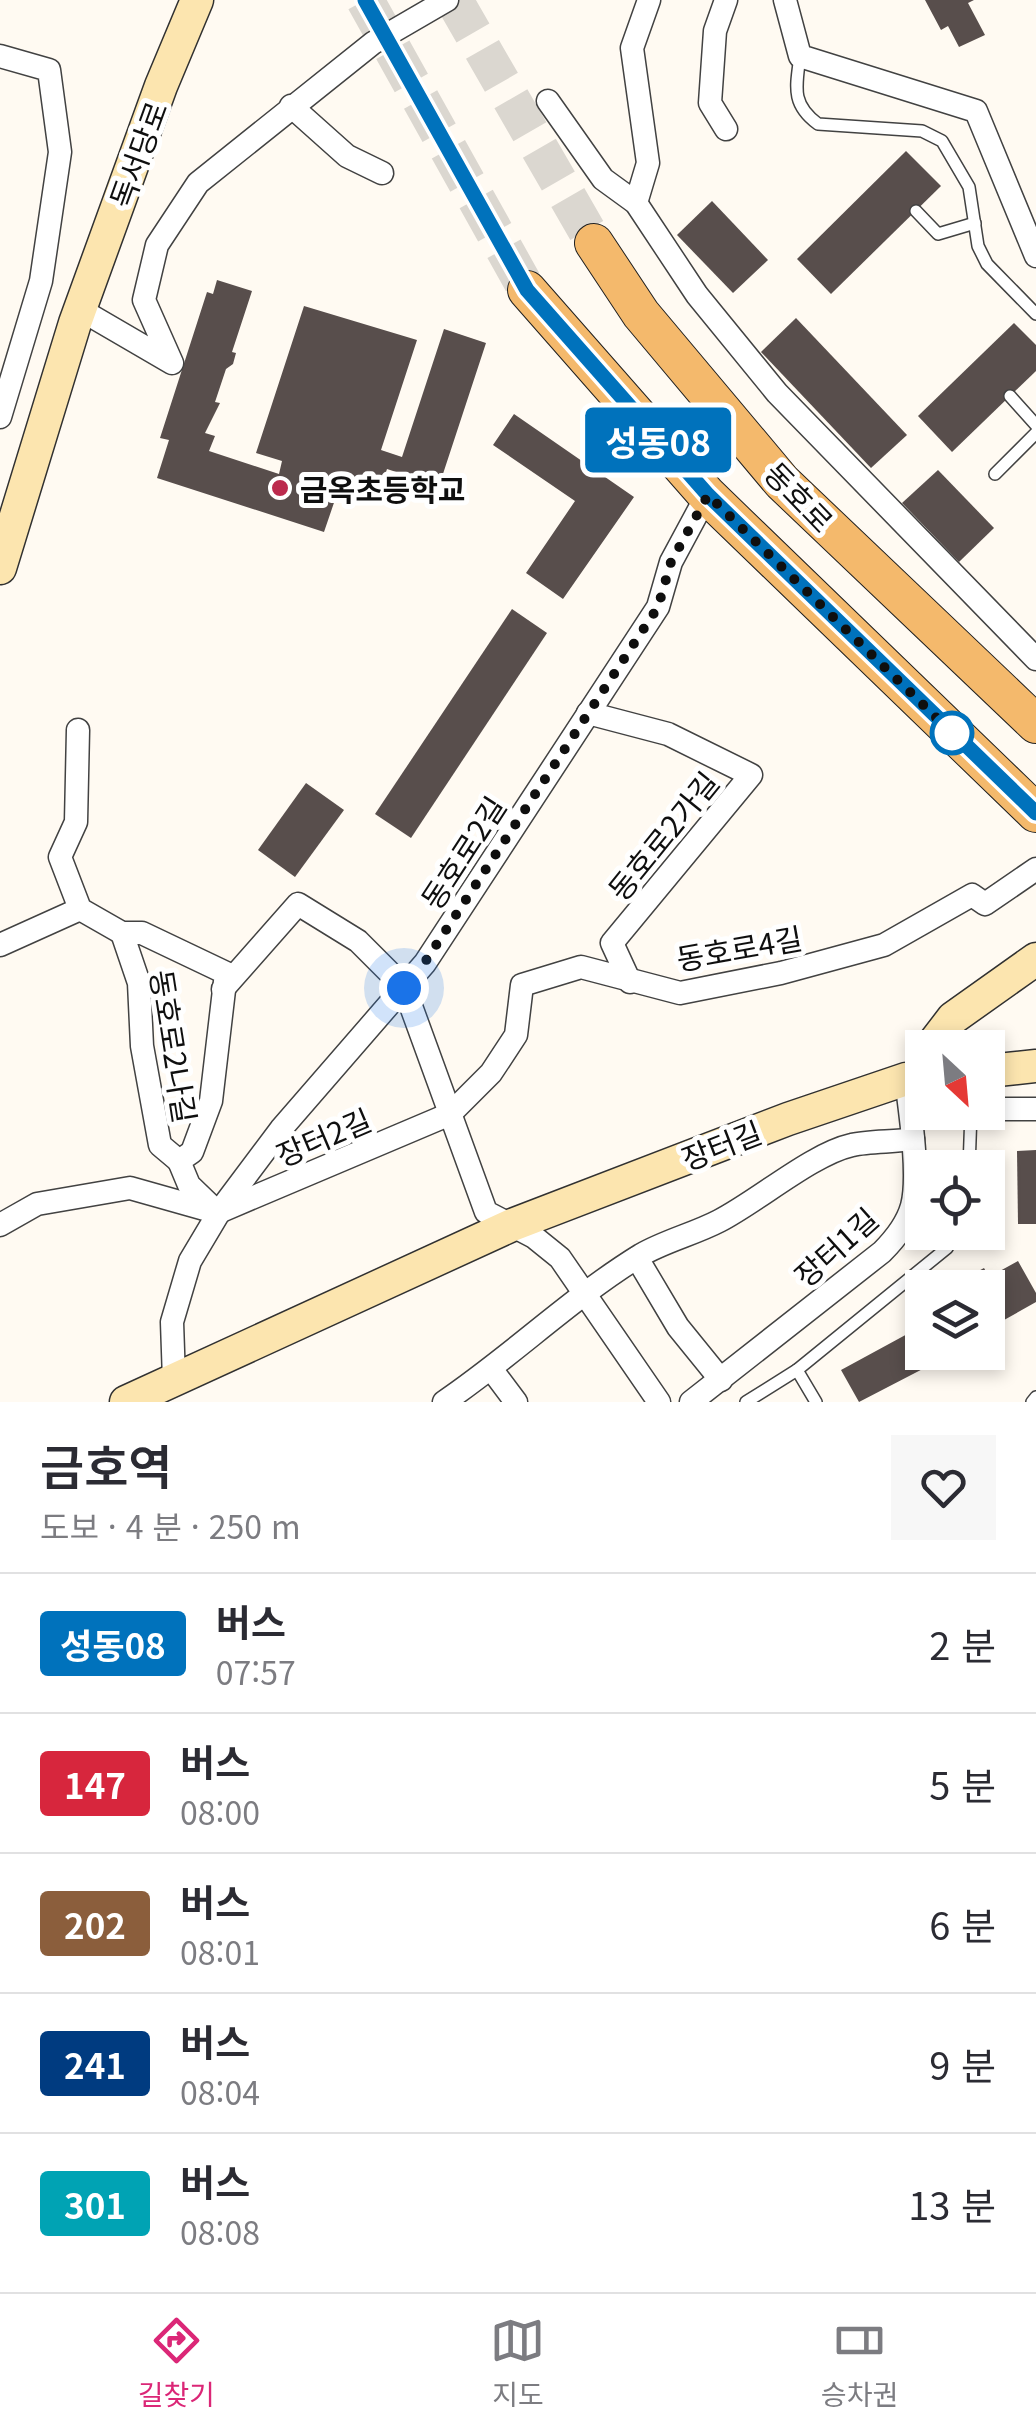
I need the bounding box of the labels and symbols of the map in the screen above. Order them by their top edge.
street label: 독서당로 [97,95,177,213]
line badge: 성동08 [588,408,728,472]
street label: 동호로 [755,451,845,541]
place label: 금옥초등학교 [300,466,466,510]
marker: 금옥초등학교 [269,477,291,499]
unlabelled marker [931,712,973,754]
street label: 동호로2가길 [596,761,728,909]
street label: 동호로2길 [409,787,515,917]
street label: 동호로4길 [673,914,805,980]
your location [379,963,429,1013]
street label: 동호로2나길 [141,966,209,1126]
north arrow [905,1030,1005,1130]
street label: 장터2길 [269,1096,377,1176]
street label: 장터길 [674,1109,768,1179]
street label: 장터1길 [783,1196,887,1296]

